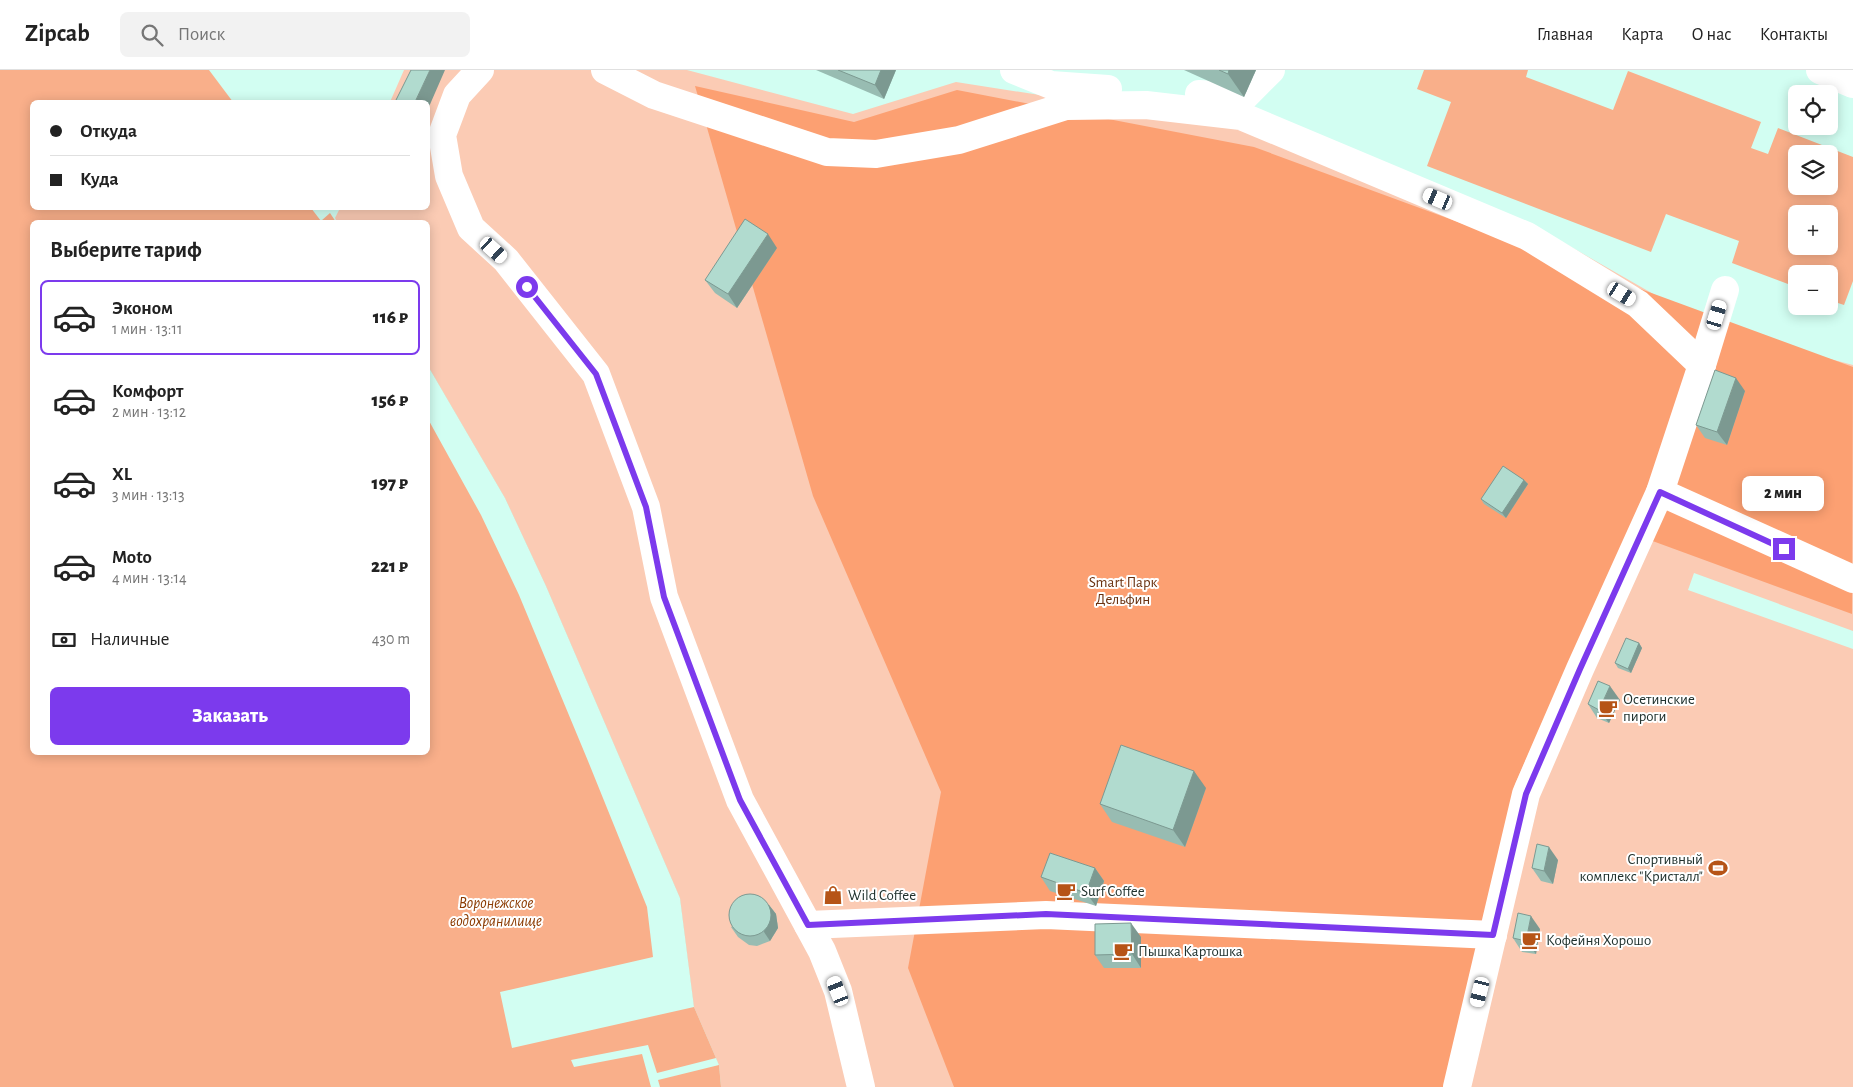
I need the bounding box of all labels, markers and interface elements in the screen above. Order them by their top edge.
search box [120,12,470,57]
icon: search [138,21,166,49]
text: Zipcab [25,22,90,46]
text: Поиск [178,25,225,44]
text: Главная [1537,26,1593,44]
text: Карта [1621,26,1663,44]
text: О нас [1691,26,1732,44]
text: Контакты [1760,26,1828,44]
map controls [1788,85,1838,315]
button: locate [1788,85,1838,135]
text: Откуда [80,122,137,141]
button: layers [1788,145,1838,195]
text: Куда [80,170,119,189]
car [1421,186,1454,212]
button: + [1788,205,1838,255]
car [477,234,510,266]
text: Выберите тариф [50,239,202,261]
button: − [1788,265,1838,315]
route start [516,276,538,298]
car [1605,280,1638,308]
icon: car [52,295,97,340]
car [1705,298,1728,332]
text: Эконом [112,299,173,318]
text: 116 ₽ [373,308,408,327]
text: 1 мин · 13:11 [112,321,182,337]
icon: car [52,378,97,423]
text: Комфорт [112,382,183,401]
text: 156 ₽ [372,391,408,410]
text: 2 мин · 13:12 [112,404,186,420]
icon: car [52,461,97,506]
text: XL [112,465,132,484]
text: 197 ₽ [371,474,408,493]
callout: 2 мин [1743,476,1825,512]
text: 2 мин [1764,485,1802,501]
text: 3 мин · 13:13 [112,487,185,503]
route end [1773,538,1795,560]
icon: car [52,544,97,589]
text: Moto [112,548,152,567]
text: 221 ₽ [371,557,408,576]
text: 4 мин · 13:14 [112,570,187,586]
park label: Smart Парк Дельфин [1089,575,1157,607]
icon: cash [50,626,78,654]
text: Наличные [90,630,170,649]
text: 430 m [372,631,410,647]
button: Заказать [50,687,410,745]
place label: Осетинские пироги [1623,692,1695,724]
cafe icon: Осетинские пироги [1597,697,1619,719]
place label: Спортивный комплекс "Кристалл" [1580,852,1703,884]
sports icon: Спортивный комплекс "Кристалл" [1707,857,1729,879]
cafe icon: Surf Coffee [1055,880,1077,902]
shop icon: Wild Coffee [822,884,844,906]
place label: Surf Coffee [1081,884,1145,899]
place label: Wild Coffee [848,888,916,903]
water label: Воронежское водохранилище [450,895,542,930]
cafe icon: Кофейня Хорошо [1520,929,1542,951]
place label: Кофейня Хорошо [1546,933,1651,948]
cafe icon: Пышка Картошка [1112,940,1134,962]
place label: Пышка Картошка [1138,944,1243,959]
car [825,974,850,1008]
car [1469,976,1490,1008]

